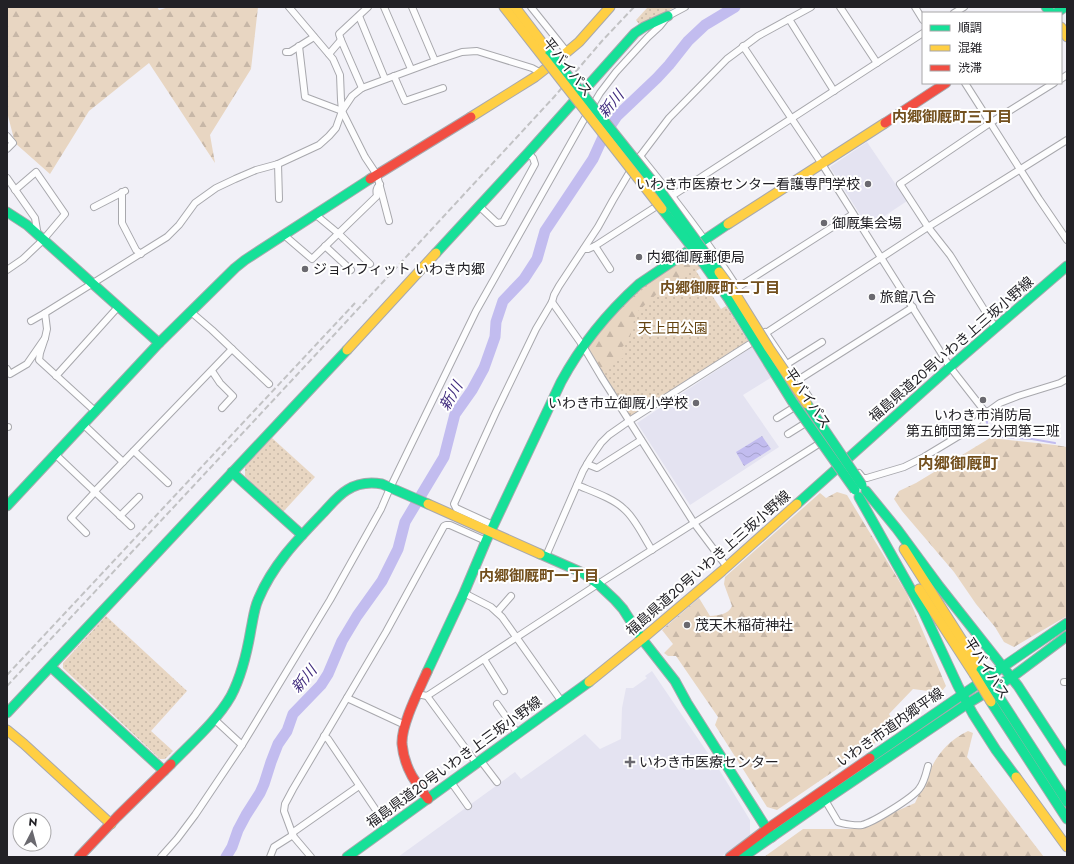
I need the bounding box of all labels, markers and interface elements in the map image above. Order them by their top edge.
legend [922,12,1062,84]
text: 順調 [958,19,982,37]
street label: 平バイパス [539,33,597,101]
text: 混雑 [958,39,982,57]
text: 渋滞 [958,59,982,77]
water label: 新川 [593,84,630,123]
district label: 内郷御厩町三丁目 [892,106,1012,128]
place label: いわき市医療センター看護専門学校 [636,174,860,194]
marker: いわき市医療センター看護専門学校 [863,179,873,189]
place label: 御厩集会場 [832,213,902,233]
marker: 御厩集会場 [819,218,829,228]
place label: 内郷御厩郵便局 [647,247,745,267]
marker: 内郷御厩郵便局 [634,252,644,262]
place label: ジョイフィット いわき内郷 [313,259,485,279]
marker: ジョイフィット いわき内郷 [300,264,310,274]
street label: 福島県道20号いわき上三坂小野線 [864,272,1038,426]
district label: 内郷御厩町二丁目 [660,277,780,299]
place label: 旅館八合 [880,287,936,307]
marker: 旅館八合 [867,292,877,302]
park label: 天上田公園 [638,318,708,338]
street label: 平バイパス [780,364,836,432]
water label: 新川 [434,376,469,414]
place label: いわき市立御厩小学校 [548,393,688,413]
marker: いわき市消防局 第五師団第三分団第三班 [978,395,988,405]
marker: いわき市立御厩小学校 [691,398,701,408]
place label: いわき市消防局 第五師団第三分団第三班 [906,405,1060,441]
district label: 内郷御厩町 [918,452,998,475]
street label: 福島県道20号いわき上三坂小野線 [621,486,795,640]
district label: 内郷御厩町一丁目 [479,565,599,587]
place label: 茂天木稲荷神社 [695,615,793,635]
marker: 茂天木稲荷神社 [682,620,692,630]
street label: 平バイパス [960,633,1014,703]
water label: 新川 [286,659,323,698]
street label: いわき市道内郷平線 [833,683,947,771]
street label: 福島県道20号いわき上三坂小野線 [362,691,546,833]
place label: いわき市医療センター [639,752,779,772]
marker: いわき市医療センター [624,756,636,768]
north arrow [12,812,52,852]
text: N [28,814,38,830]

